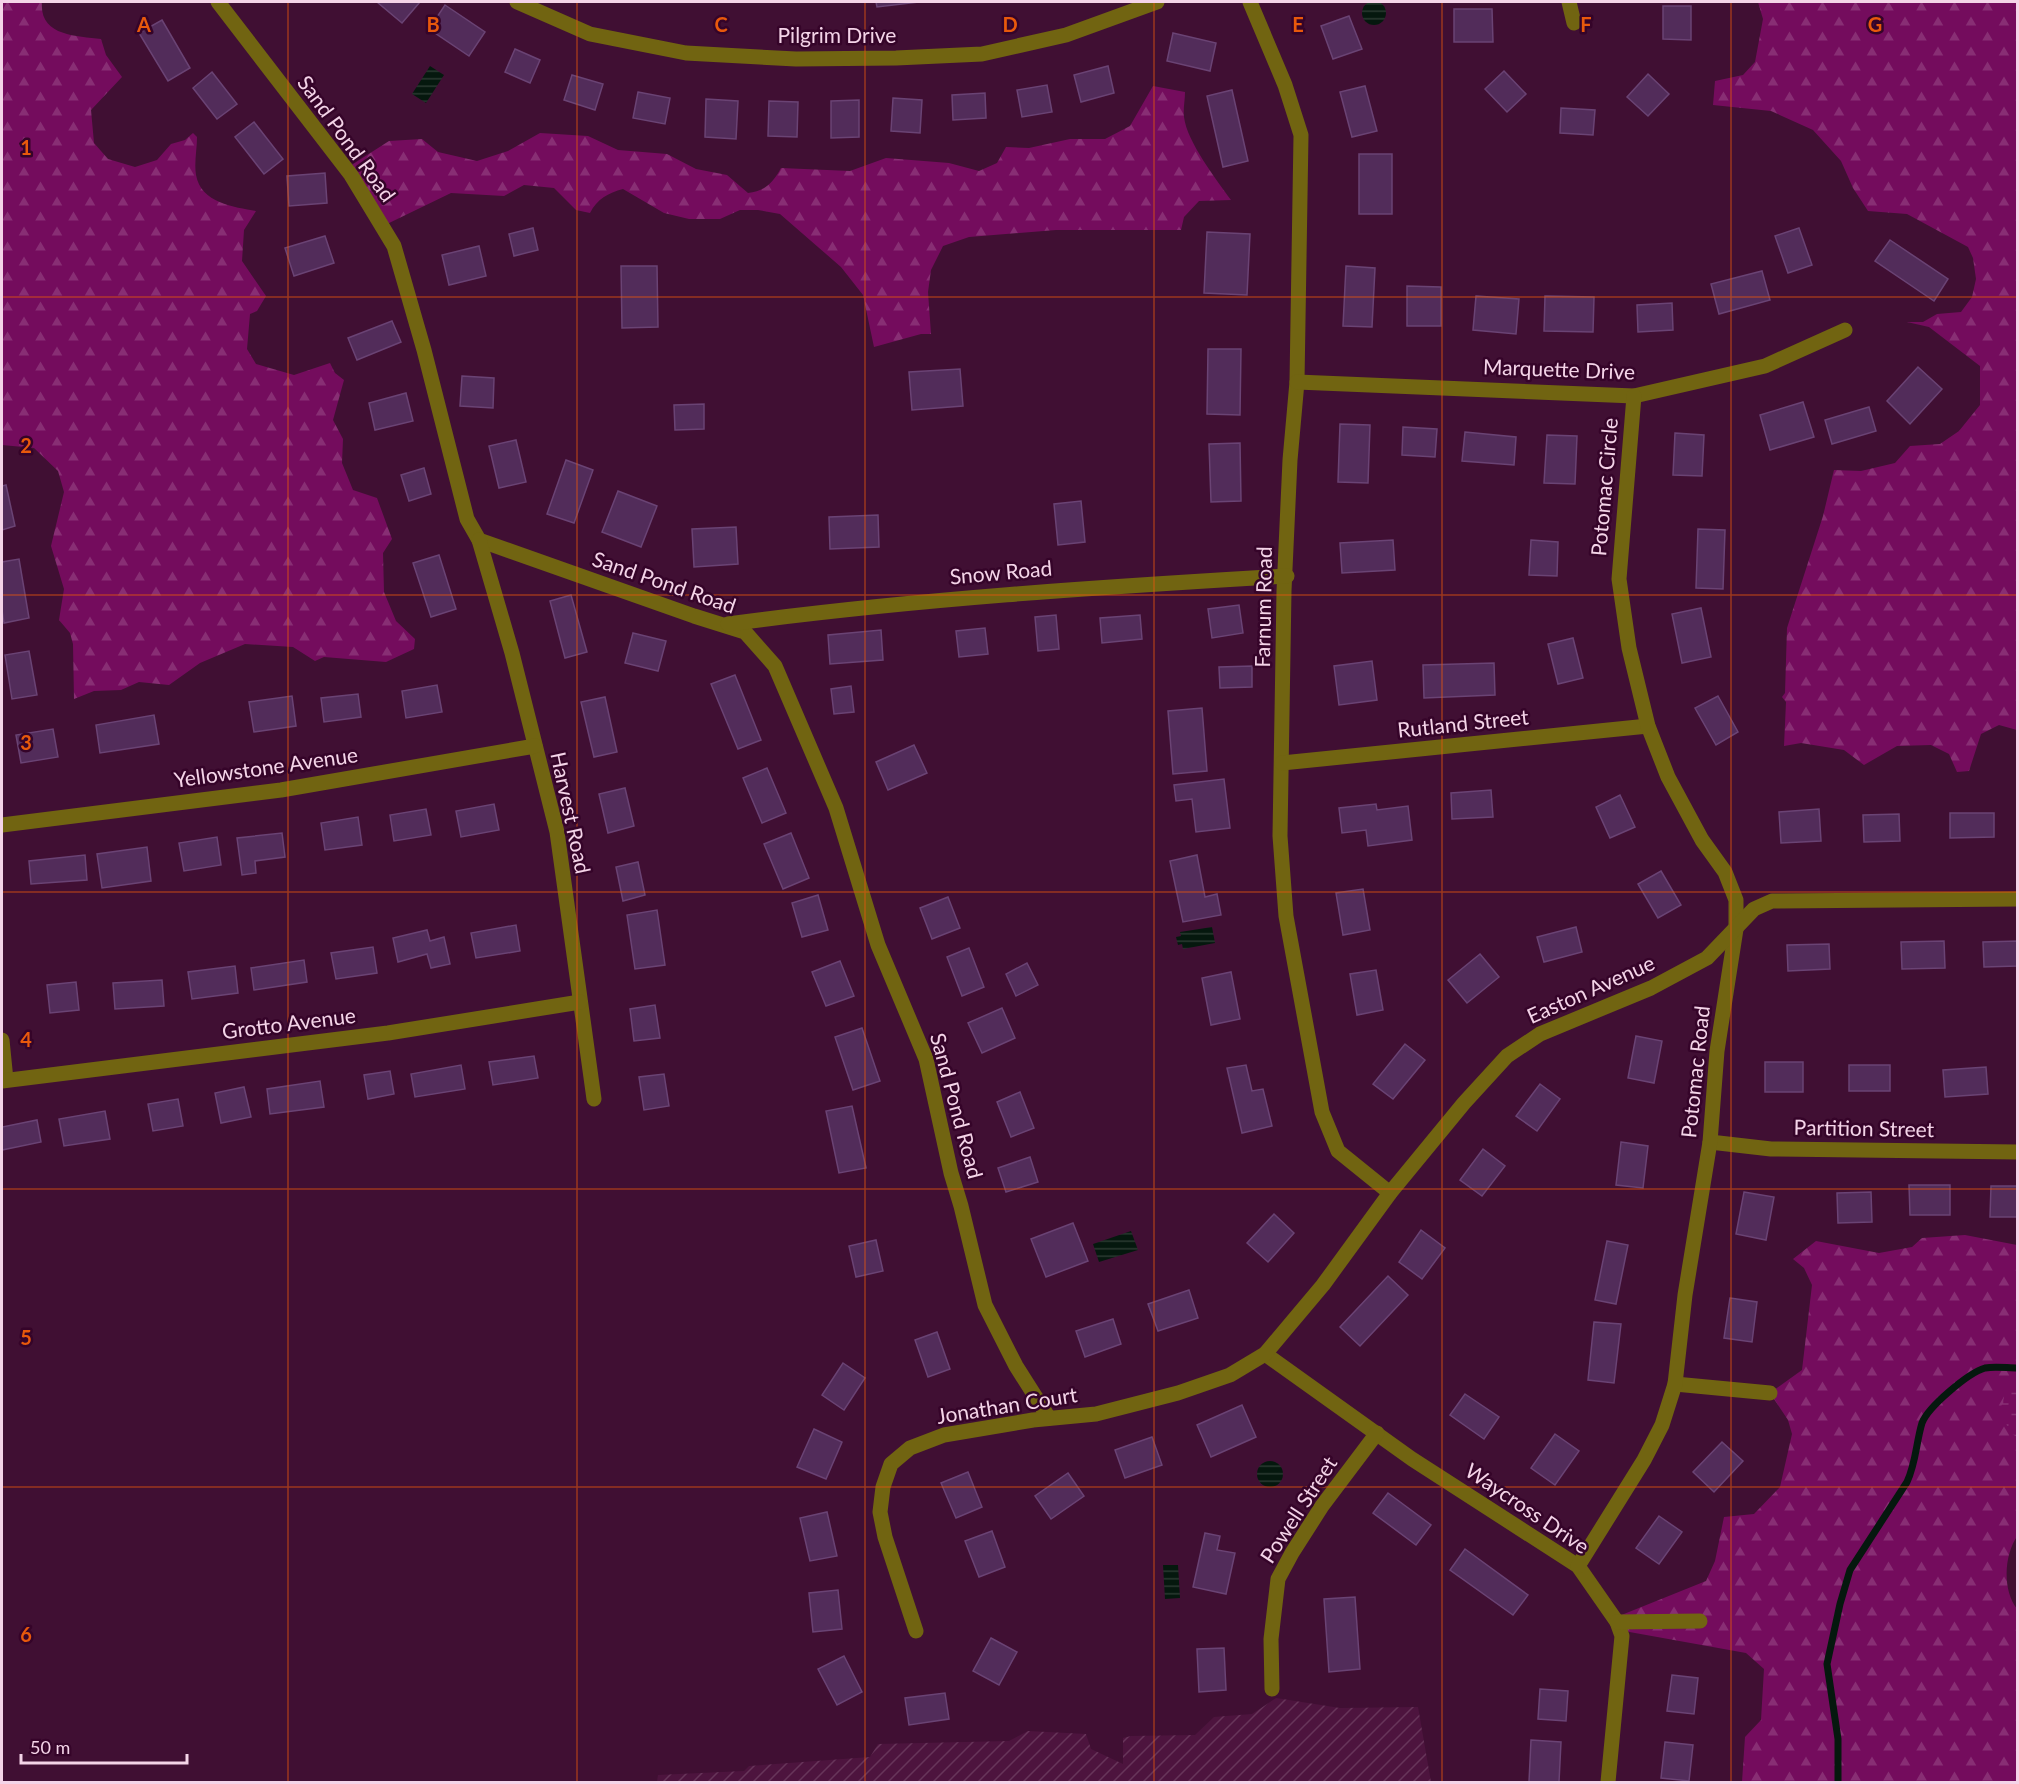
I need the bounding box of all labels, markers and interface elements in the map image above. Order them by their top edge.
text: A [136,12,151,36]
text: B [426,12,440,36]
text: C [714,12,728,36]
text: D [1002,12,1018,36]
text: E [1292,12,1304,36]
text: F [1580,12,1592,36]
text: G [1868,12,1882,36]
street label: Pilgrim Drive [778,22,896,47]
street label: Sand Pond Road [293,70,401,206]
text: 1 [20,135,32,159]
street label: Marquette Drive [1483,353,1636,384]
street label: Potomac Circle [1585,417,1622,557]
text: 2 [20,433,32,457]
street label: Sand Pond Road [590,545,739,618]
street label: Farnum Road [1249,546,1276,668]
street label: Snow Road [949,555,1053,588]
street label: Rutland Street [1396,703,1530,742]
text: 3 [20,730,32,754]
street label: Yellowstone Avenue [172,741,359,792]
street label: Harvest Road [546,749,597,876]
street label: Easton Avenue [1523,949,1658,1028]
street label: Grotto Avenue [221,1002,357,1043]
street label: Potomac Road [1675,1004,1714,1139]
text: 4 [20,1027,32,1051]
street label: Sand Pond Road [926,1030,989,1181]
street label: Partition Street [1794,1114,1935,1141]
text: 5 [20,1325,32,1349]
street label: Jonathan Court [935,1381,1079,1428]
street label: Powell Street [1254,1451,1342,1567]
street label: Waycross Drive [1461,1457,1595,1558]
text: 6 [20,1622,32,1646]
scale bar [21,1727,188,1765]
text: 50 m [30,1736,70,1758]

